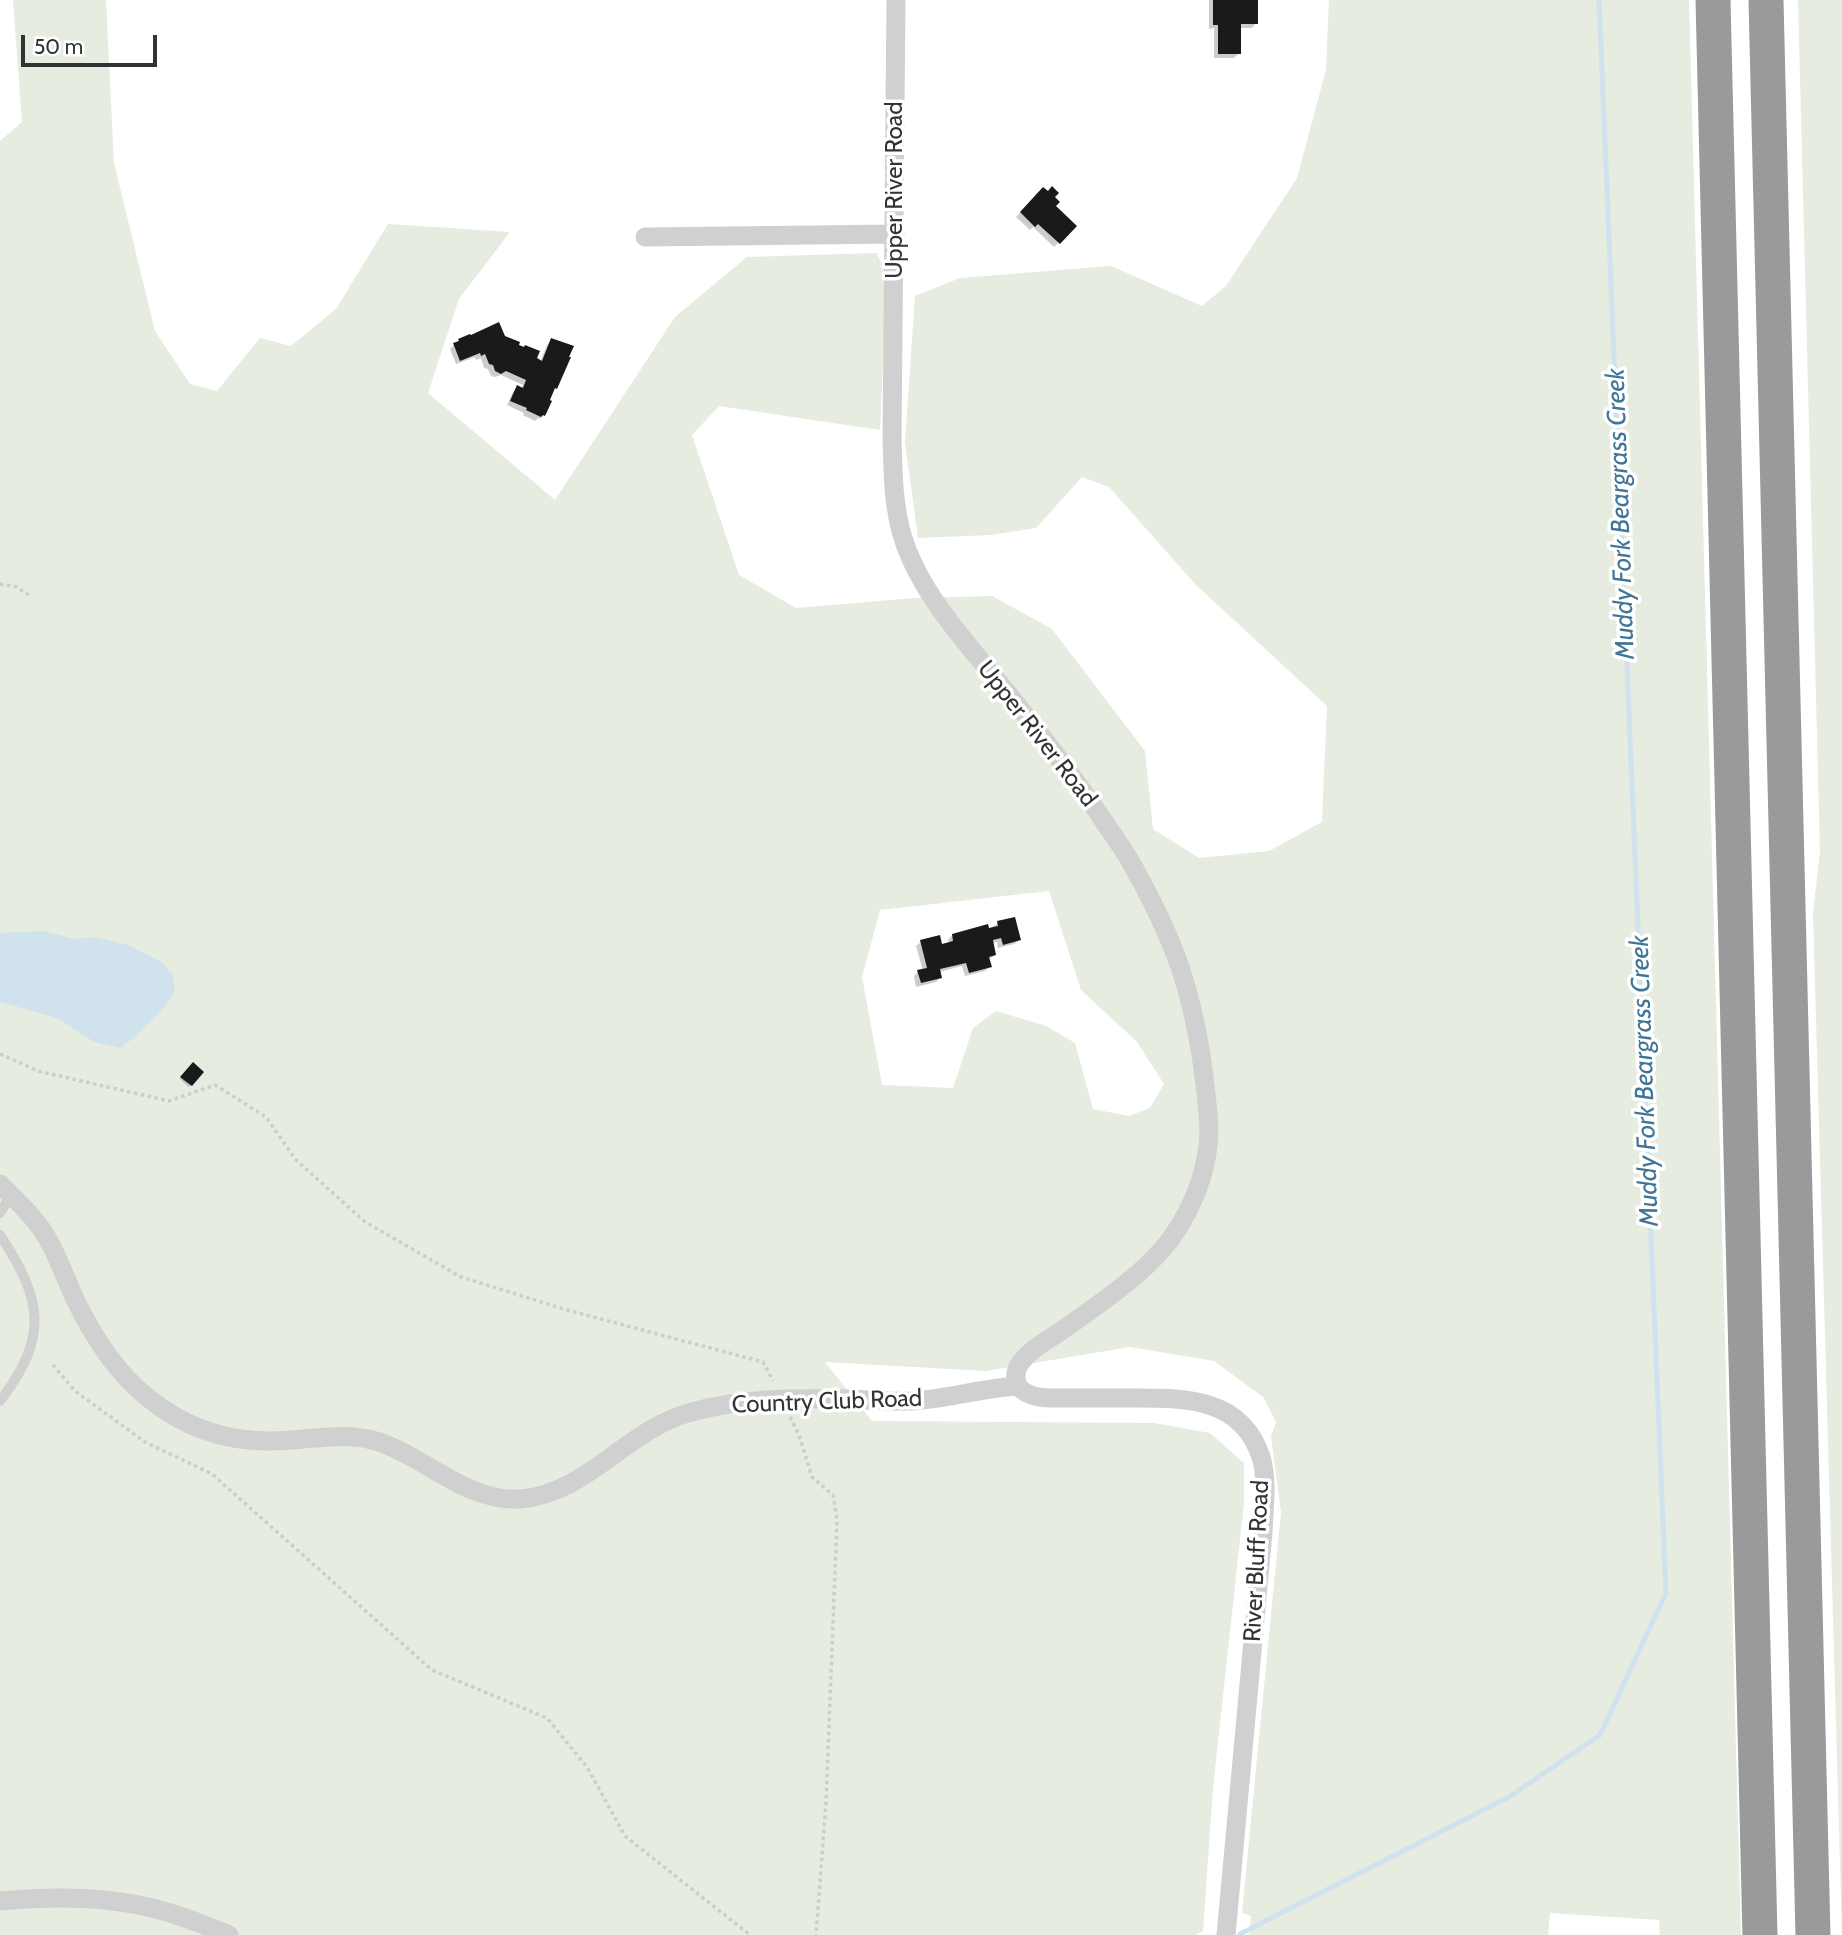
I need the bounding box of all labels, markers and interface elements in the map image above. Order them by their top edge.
scale bar [24,21,161,65]
text: 50 m [34,34,83,59]
street label: Upper River Road [881,101,909,279]
water label: Muddy Fork Beargrass Creek [1600,368,1642,660]
street label: Upper River Road [971,655,1103,813]
water label: Muddy Fork Beargrass Creek [1624,935,1666,1227]
street label: Country Club Road [731,1384,923,1420]
street label: River Bluff Road [1238,1479,1276,1643]

